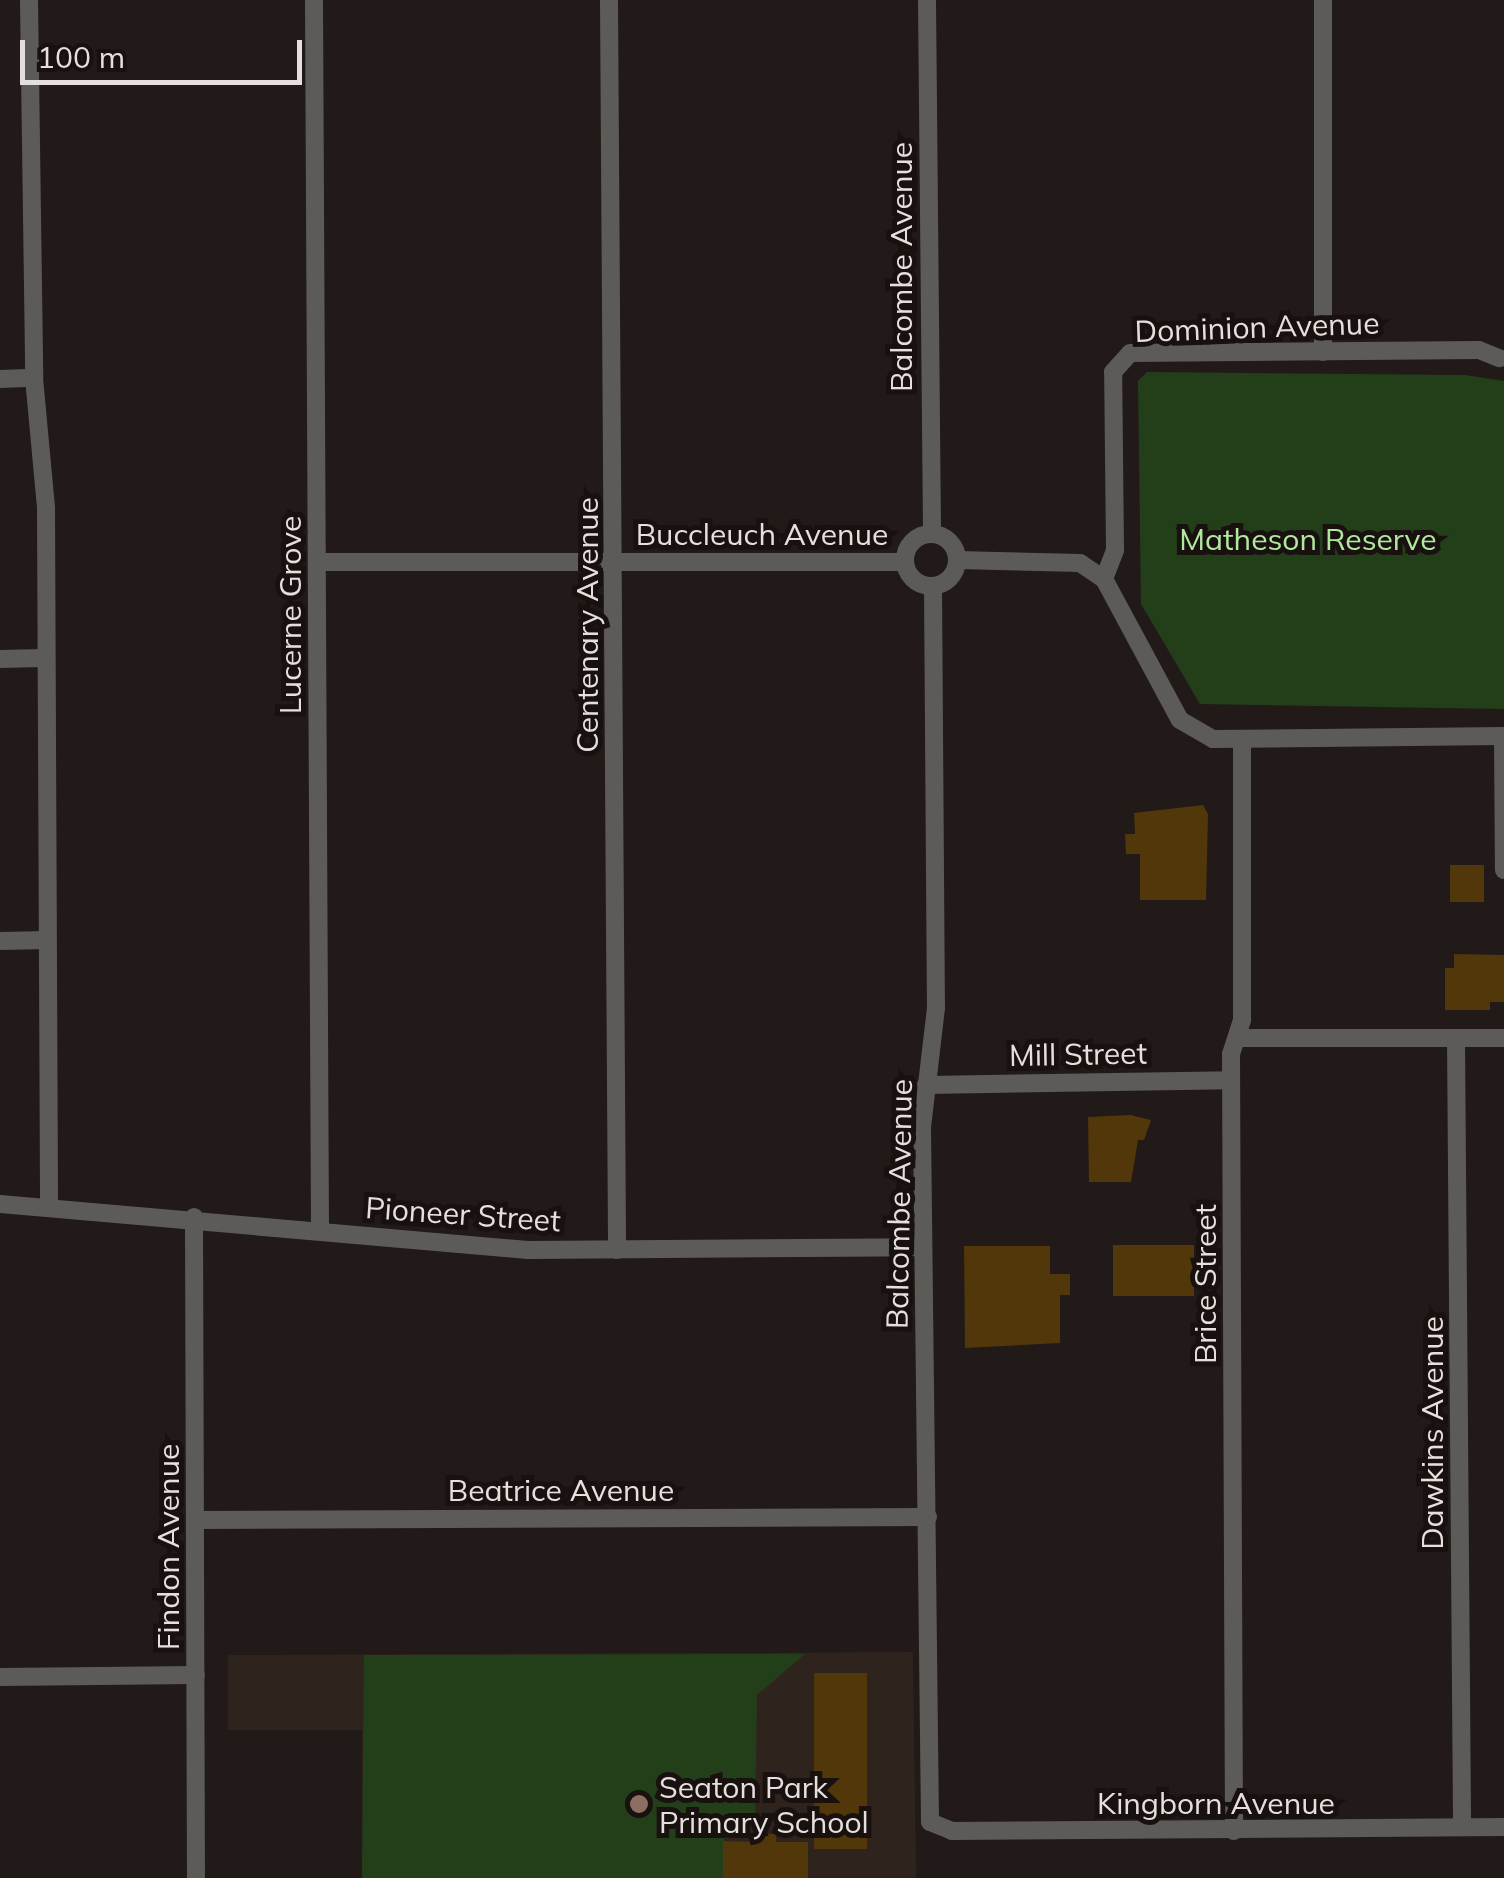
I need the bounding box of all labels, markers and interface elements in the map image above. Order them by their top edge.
scale bar [25,20,308,82]
text: 100 m [37,38,125,76]
street label: Balcombe Avenue [883,142,919,392]
street label: Dominion Avenue [1134,305,1380,349]
street label: Centenary Avenue [569,497,605,753]
street label: Lucerne Grove [272,516,308,714]
street label: Buccleuch Avenue [636,516,888,552]
park label: Matheson Reserve [1179,521,1437,557]
street label: Mill Street [1009,1035,1147,1073]
street label: Balcombe Avenue [879,1079,919,1329]
street label: Pioneer Street [364,1189,562,1239]
street label: Brice Street [1187,1204,1223,1364]
street label: Dawkins Avenue [1414,1316,1450,1550]
street label: Findon Avenue [150,1444,186,1650]
street label: Beatrice Avenue [448,1472,674,1508]
place label: Seaton Park Primary School [659,1769,869,1840]
street label: Kingborn Avenue [1097,1785,1335,1821]
marker: Seaton Park Primary School [628,1793,650,1815]

